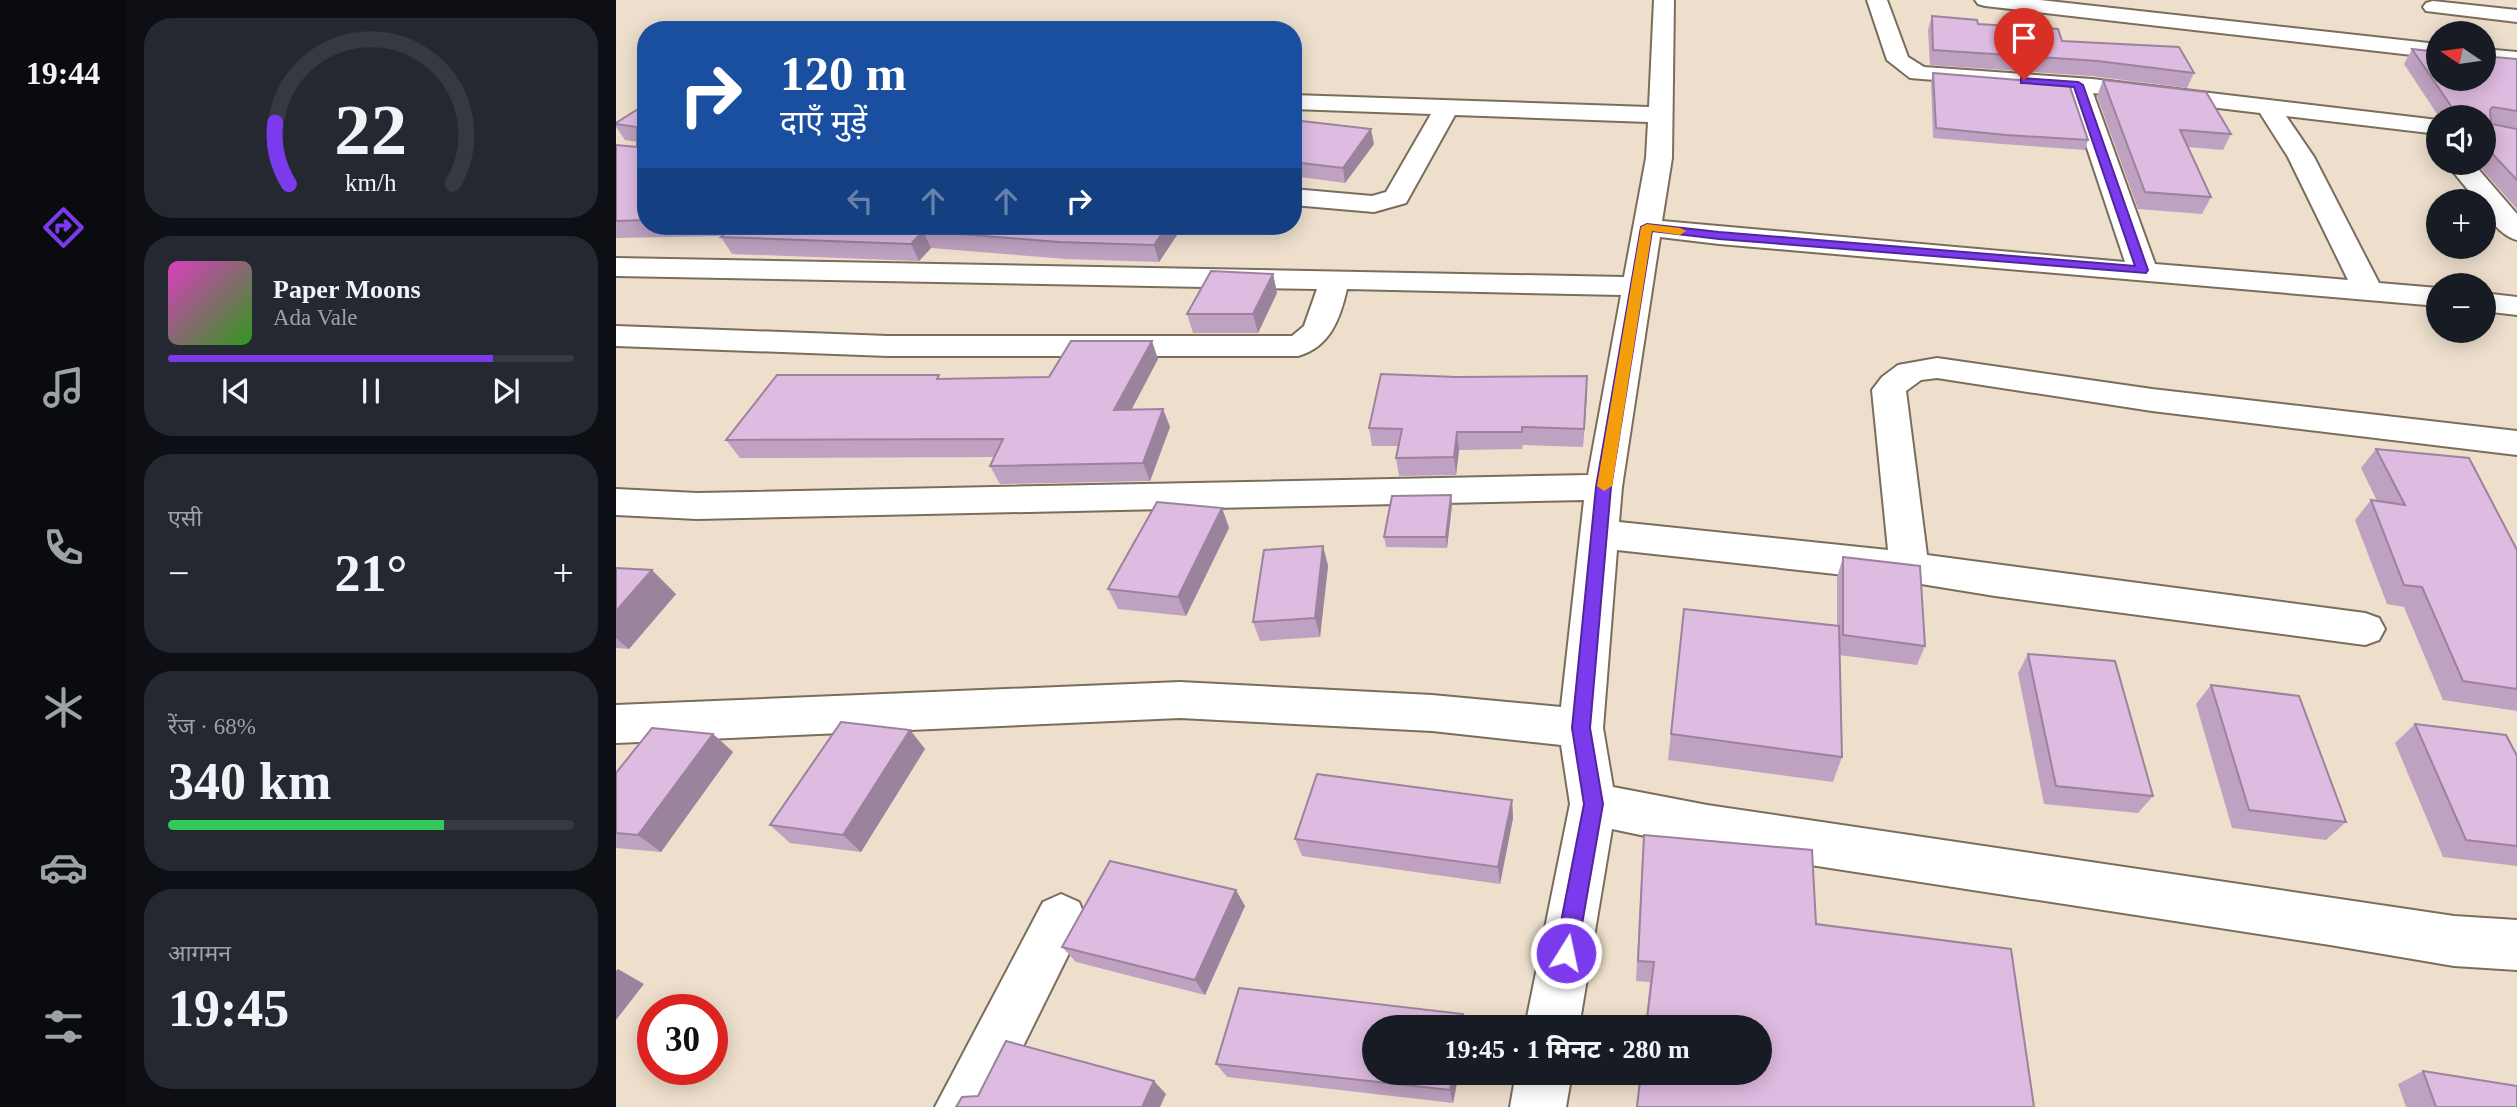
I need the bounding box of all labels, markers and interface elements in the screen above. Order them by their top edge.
pin [1994,8,2054,80]
icon: arrive [2005,19,2043,57]
north arrow [2426,21,2496,91]
map controls [2426,21,2496,343]
text: 120 m [780,46,907,101]
icon: right [665,49,756,140]
text: 19:44 [26,55,100,91]
text: 22 [335,89,407,170]
text: दाएँ मुड़ें [780,104,867,140]
button: sound [2426,105,2496,175]
text: km/h [345,169,397,196]
icon: left [841,182,879,220]
icon: ahead [914,182,952,220]
icon: ahead [987,182,1025,220]
icon: right [1060,182,1098,220]
button: + [2426,189,2496,259]
icon: directions [39,203,88,252]
button: − [2426,273,2496,343]
text: Paper Moons [273,275,421,304]
text: Ada Vale [273,305,358,330]
icon: music [39,363,88,412]
icon: previous [217,372,255,410]
icon: pause [352,372,390,410]
icon: next [487,372,525,410]
text: एसी [168,506,202,531]
icon: phone [39,523,88,572]
text: 21° [335,545,407,602]
text: − [168,552,189,594]
text: + [553,552,574,594]
icon: climate [39,683,88,732]
text: रेंज · 68% [168,714,256,739]
text: 340 km [168,753,331,810]
icon: car [39,843,88,892]
position arrow [1529,916,1603,990]
text: आगमन [168,941,231,966]
text: 19:45 [168,980,289,1037]
speed limit sign: 30 [637,994,728,1085]
icon: filters [39,1002,88,1051]
text: 19:45 · 1 मिनट · 280 m [1444,1035,1690,1064]

